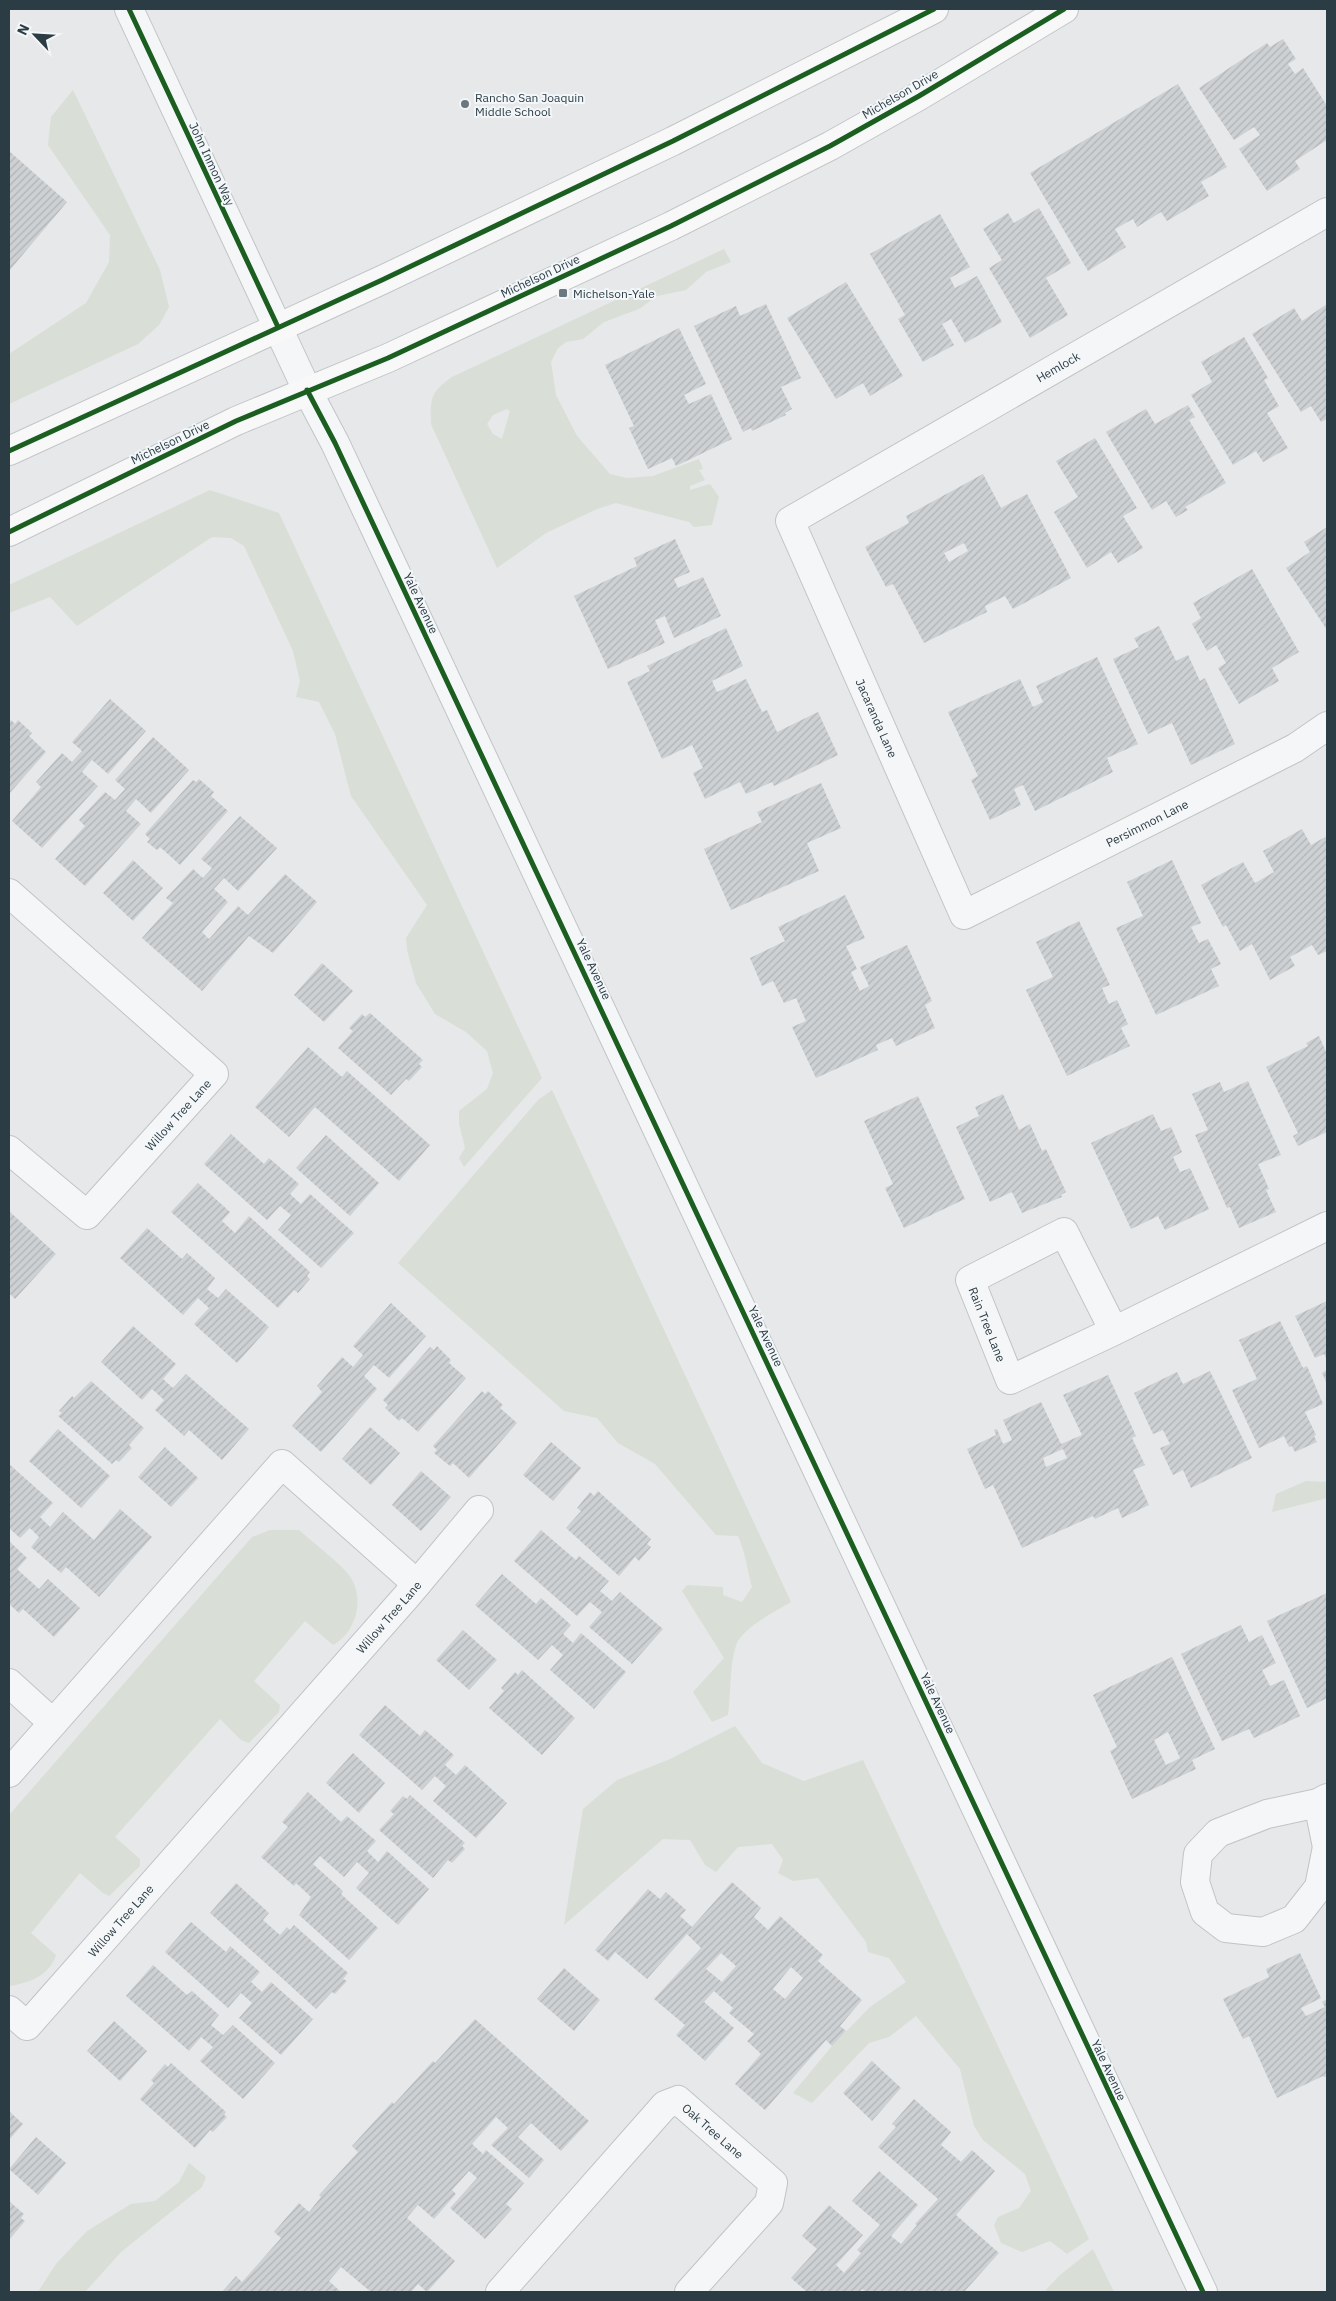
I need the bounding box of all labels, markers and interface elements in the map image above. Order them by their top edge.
north arrow [10,10,60,60]
text: N [13,21,34,38]
street label: Michelson Drive [859,66,941,122]
place label: Rancho San Joaquin Middle School [475,90,584,119]
marker: Rancho San Joaquin Middle School [459,98,471,110]
street label: John Inmon Way [186,120,238,208]
street label: Michelson Drive [498,251,582,301]
place label: Michelson-Yale [573,286,655,301]
marker: Michelson-Yale [557,287,569,299]
street label: Hemlock [1034,348,1083,385]
street label: Michelson Drive [128,416,212,467]
street label: Yale Avenue [400,570,442,636]
street label: Jacaranda Lane [853,676,901,760]
street label: Persimmon Lane [1103,796,1191,850]
street label: Yale Avenue [573,936,615,1002]
street label: Willow Tree Lane [142,1076,214,1154]
street label: Rain Tree Lane [966,1285,1009,1364]
street label: Yale Avenue [745,1303,787,1369]
street label: Willow Tree Lane [353,1577,424,1656]
street label: Yale Avenue [917,1670,959,1736]
street label: Willow Tree Lane [84,1881,156,1960]
street label: Yale Avenue [1088,2037,1130,2103]
street label: Oak Tree Lane [679,2100,747,2162]

